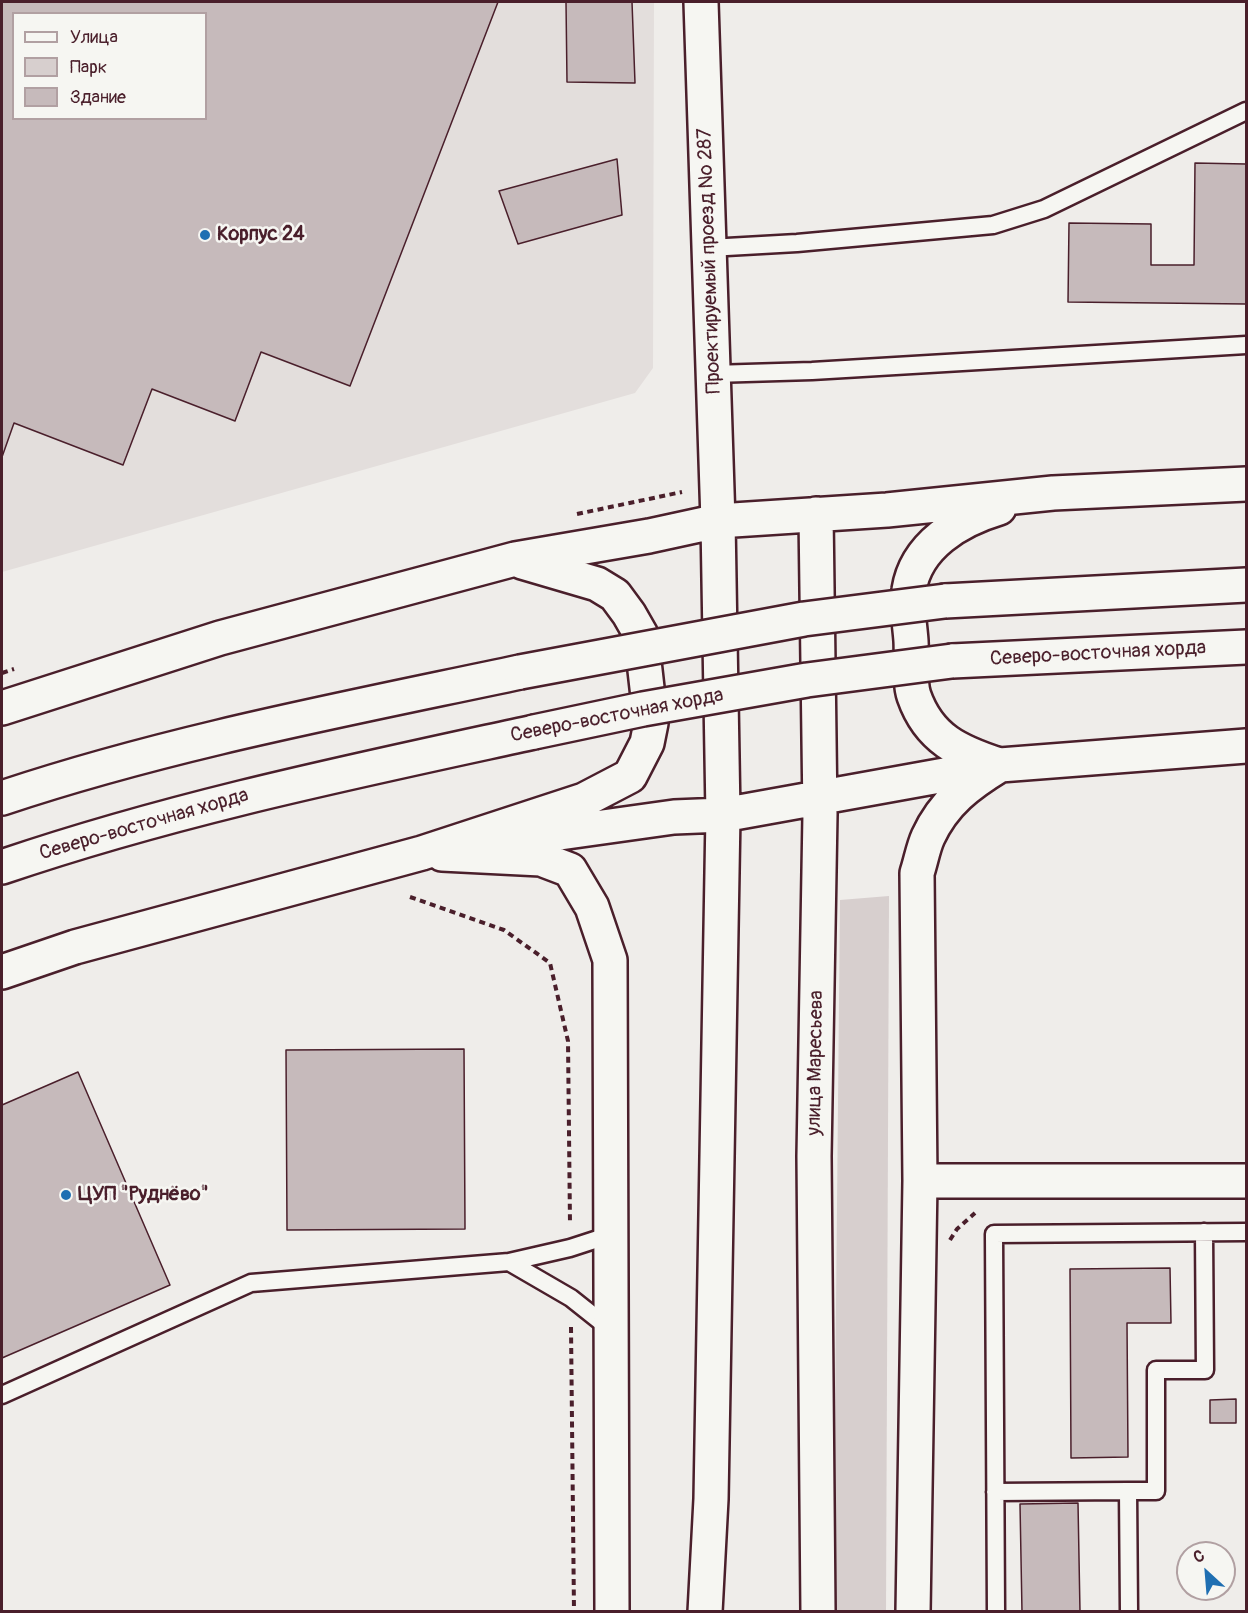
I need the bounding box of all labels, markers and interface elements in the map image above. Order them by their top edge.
legend [12,12,207,120]
text: Улица [70,26,118,49]
text: Парк [70,56,107,79]
text: Здание [70,86,126,109]
street label: Проектируемый проезд № 287 [693,128,727,394]
place label: Корпус 24 [217,223,305,247]
marker: Корпус 24 [198,228,212,242]
street label: Северо-восточная хорда [989,636,1207,672]
street label: Северо-восточная хорда [509,684,725,748]
street label: Северо-восточная хорда [37,784,251,866]
street label: улица Маресьева [803,990,829,1136]
place label: ЦУП "Руднёво" [78,1183,209,1207]
marker: ЦУП "Руднёво" [59,1188,73,1202]
north arrow [1176,1541,1236,1601]
text: С [1190,1545,1208,1568]

